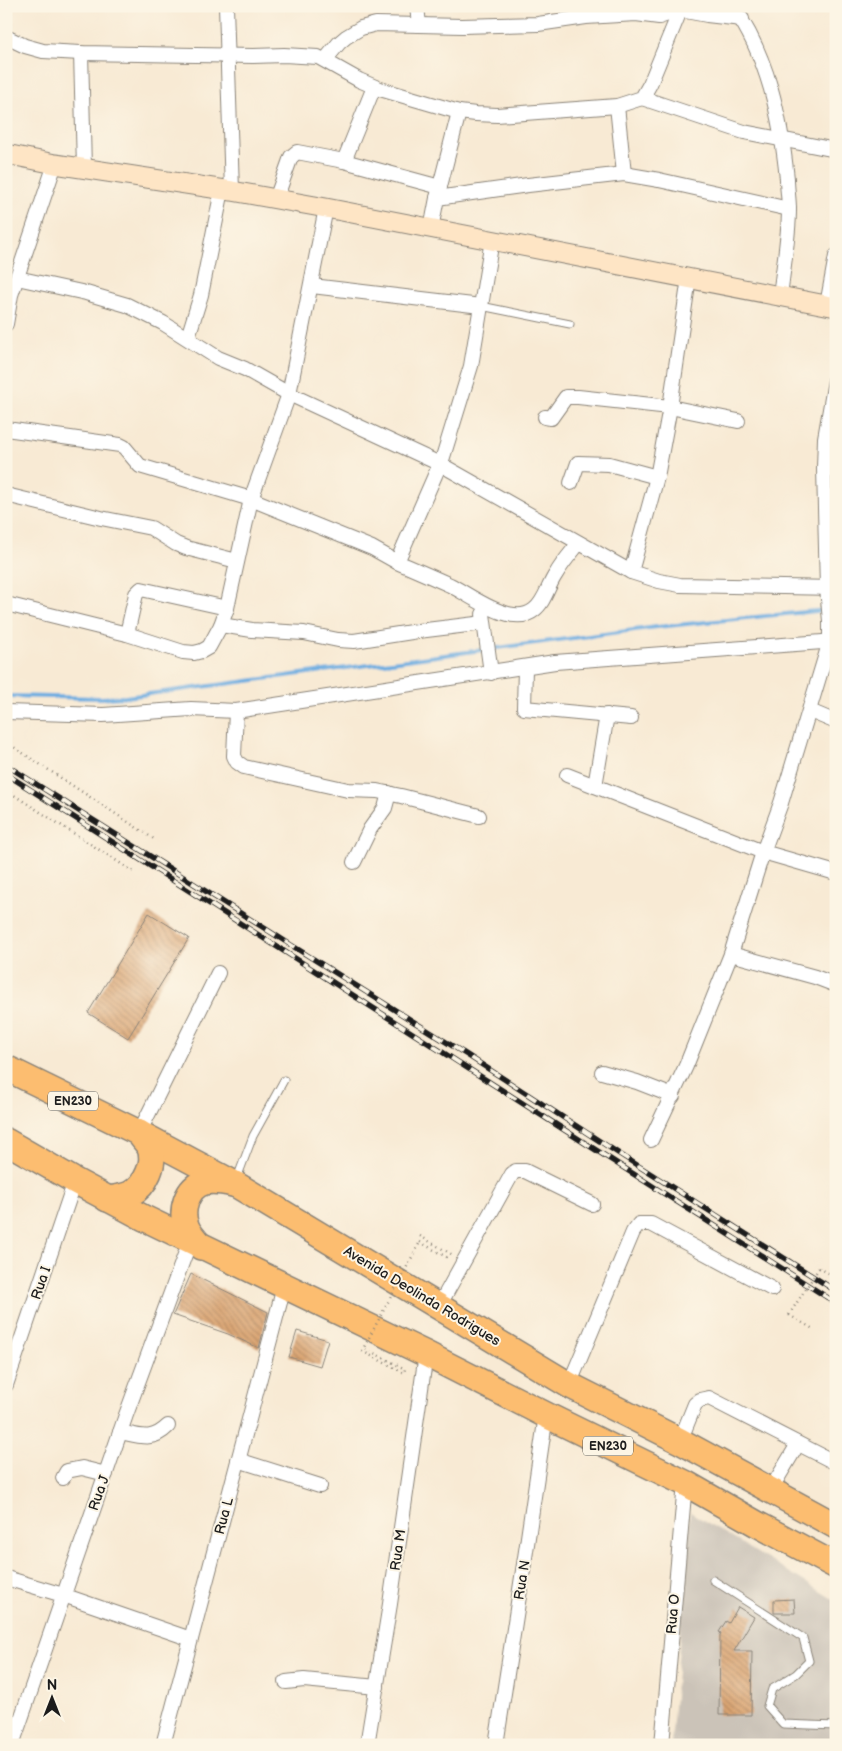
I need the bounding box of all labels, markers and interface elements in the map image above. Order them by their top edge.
road number: EN230 [48,1092,98,1110]
street label: Avenida Deolinda Rodrigues [341,1242,503,1350]
street label: Rua I [27,1264,55,1302]
road number: EN230 [583,1436,633,1455]
street label: Rua J [85,1473,113,1513]
street label: Rua L [211,1496,237,1536]
street label: Rua M [387,1528,409,1572]
street label: Rua N [510,1559,534,1601]
street label: Rua O [663,1593,683,1635]
north arrow [28,1674,78,1724]
text: N [47,1677,57,1694]

